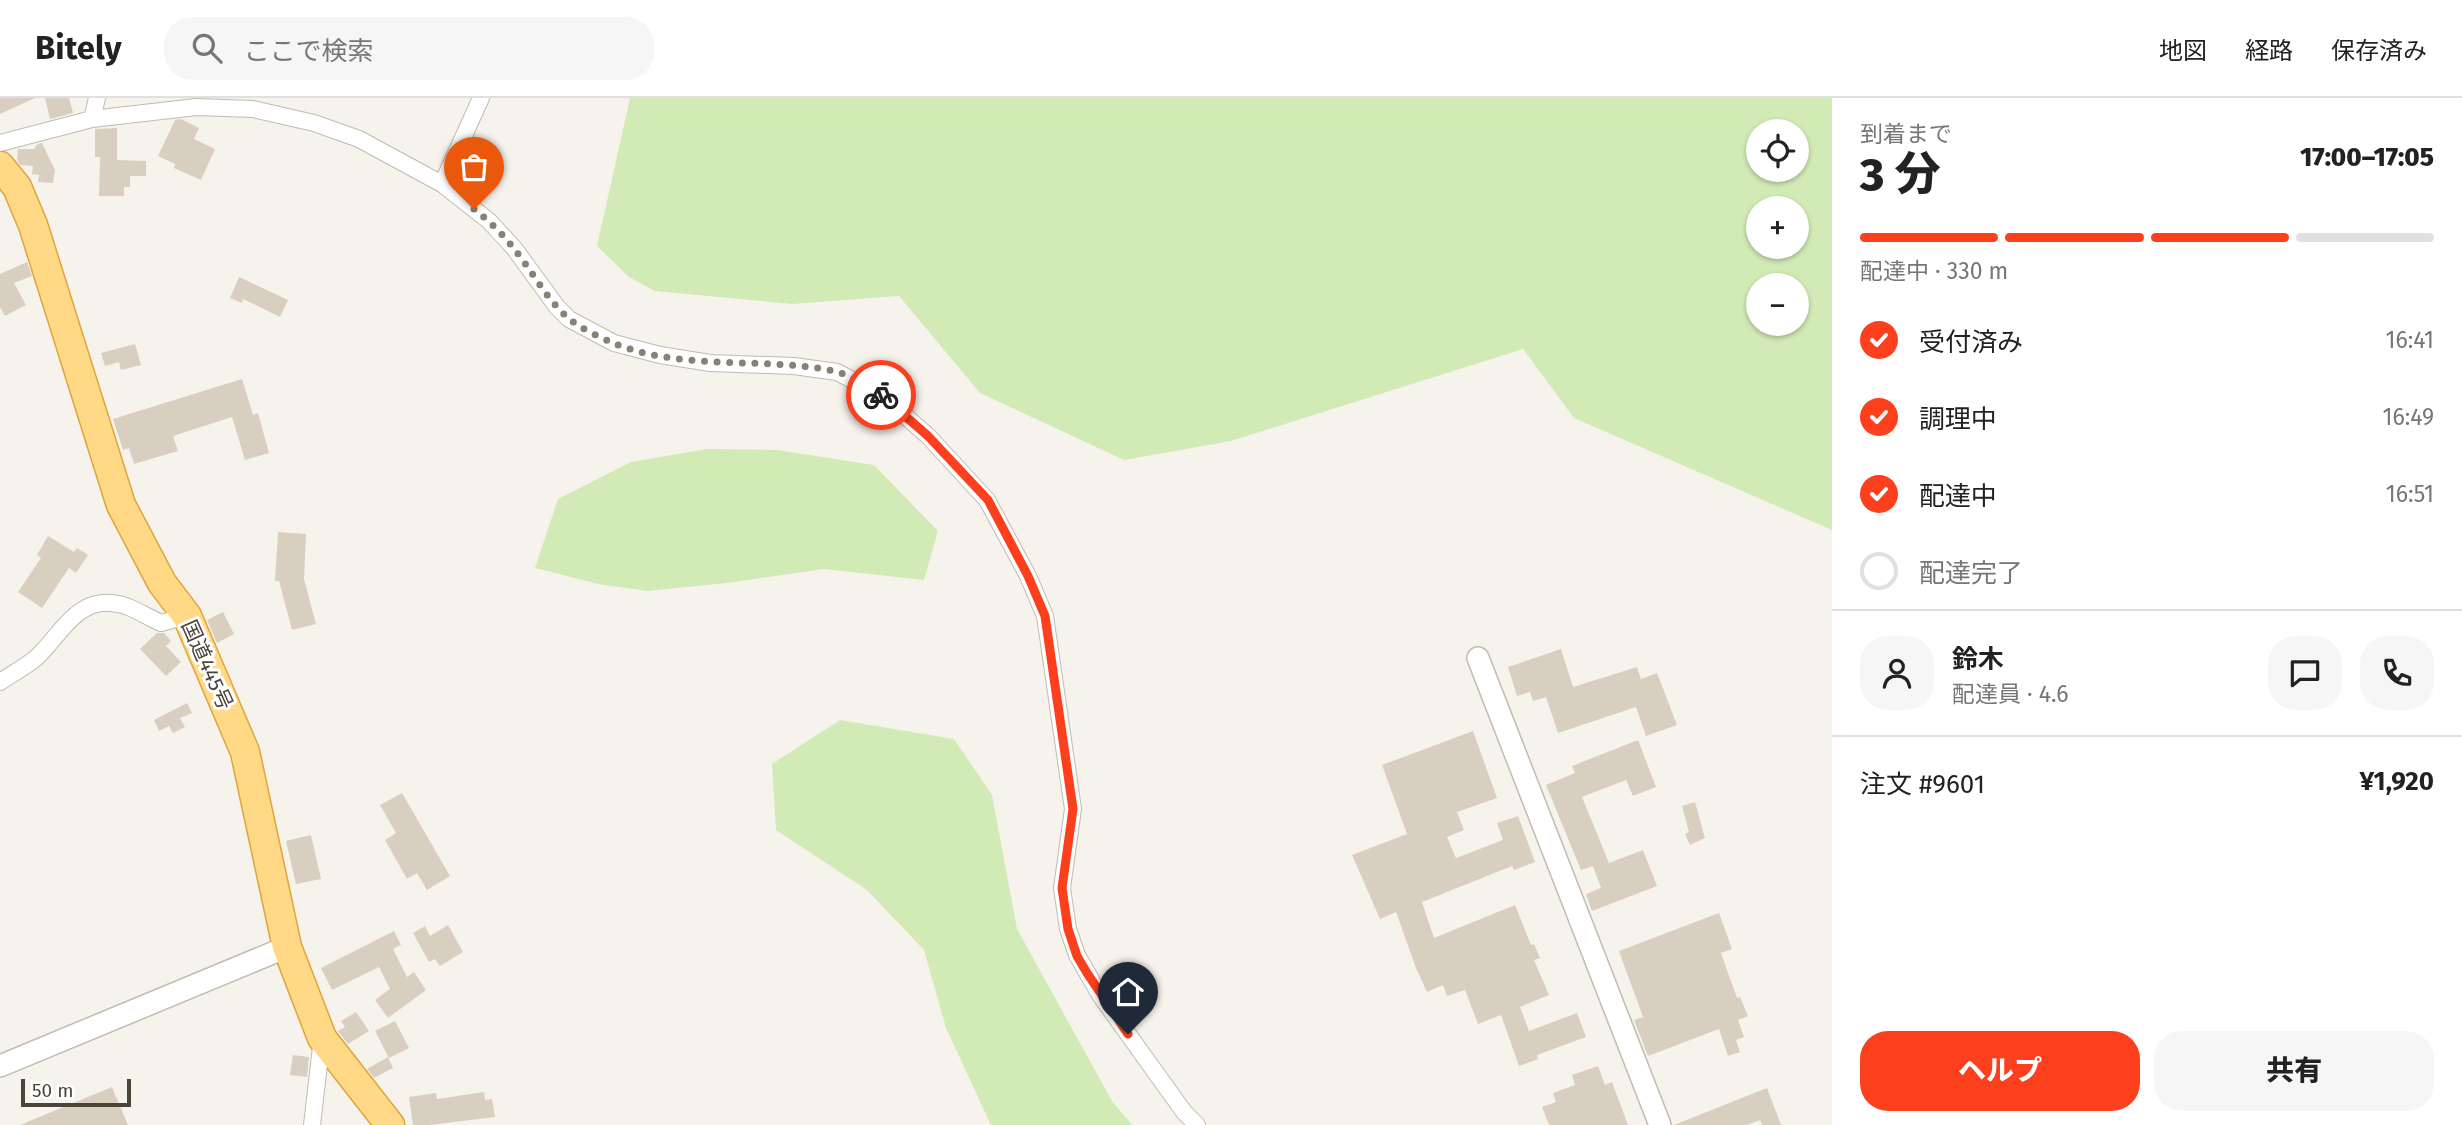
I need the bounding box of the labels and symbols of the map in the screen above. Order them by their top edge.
pin [444,137,504,209]
courier [846,360,916,430]
street label: 国道445号 [176,616,238,714]
pin [1098,962,1158,1034]
scale bar [21,1076,131,1108]

